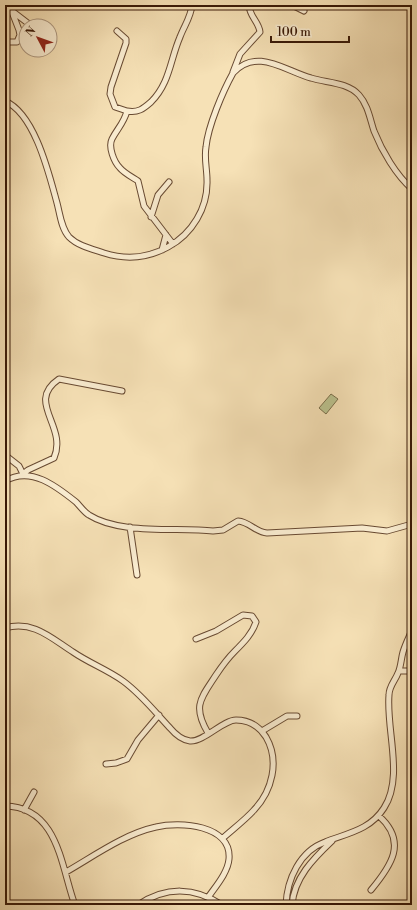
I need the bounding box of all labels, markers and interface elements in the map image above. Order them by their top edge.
north arrow [18,18,58,58]
scale bar [271,18,349,44]
text: N [23,24,40,40]
text: 100 m [277,25,311,40]

